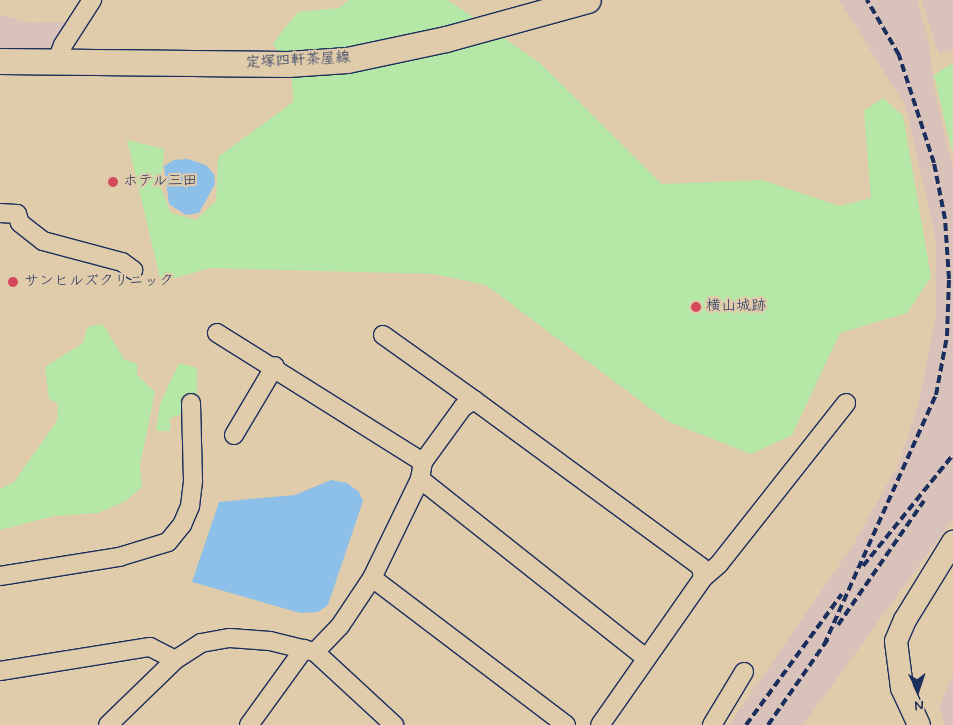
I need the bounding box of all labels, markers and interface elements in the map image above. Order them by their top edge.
street label: 定塚四軒茶屋線 [245,49,351,73]
place label: ホテル三田 [123,173,198,191]
marker: ホテル三田 [107,176,119,188]
place label: サンヒルズクリニック [24,273,174,291]
marker: サンヒルズクリニック [6,275,20,289]
place label: 横山城跡 [706,298,766,316]
marker: 横山城跡 [690,301,702,313]
north arrow [893,665,943,715]
text: N [914,696,924,714]

